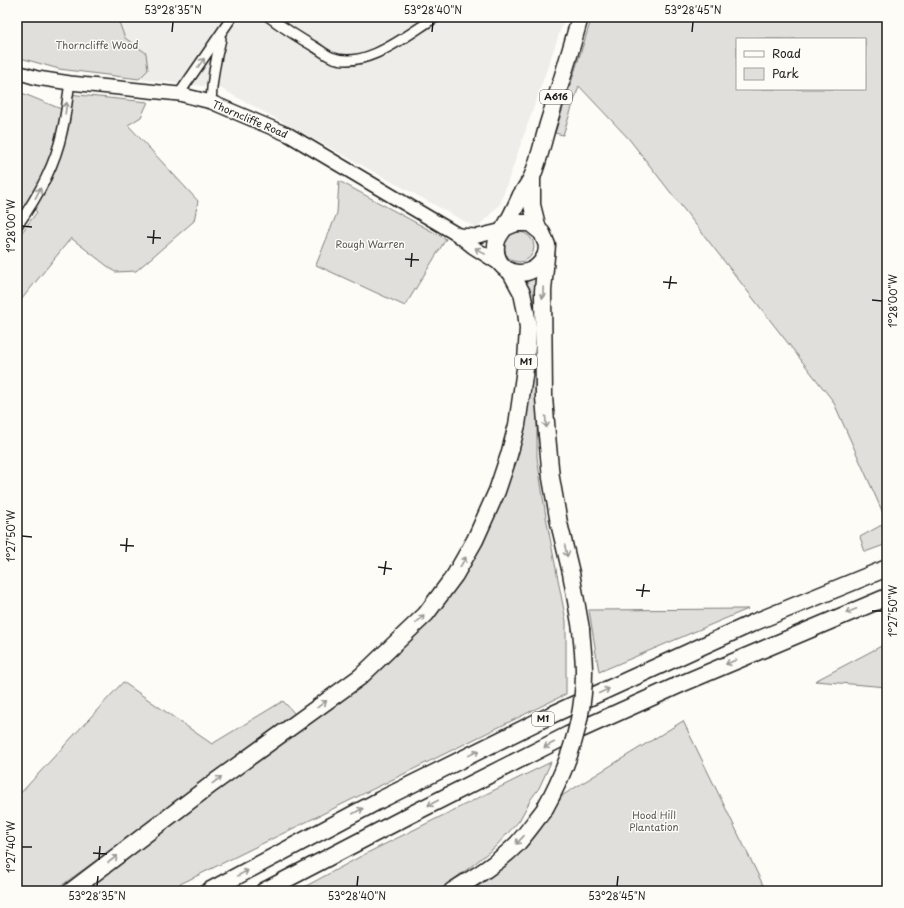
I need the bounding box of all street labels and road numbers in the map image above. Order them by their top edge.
road number: A616 [540,90,572,104]
street label: Thorncliffe Road [210,96,290,141]
road number: M1 [515,355,537,369]
road number: M1 [532,712,554,726]

